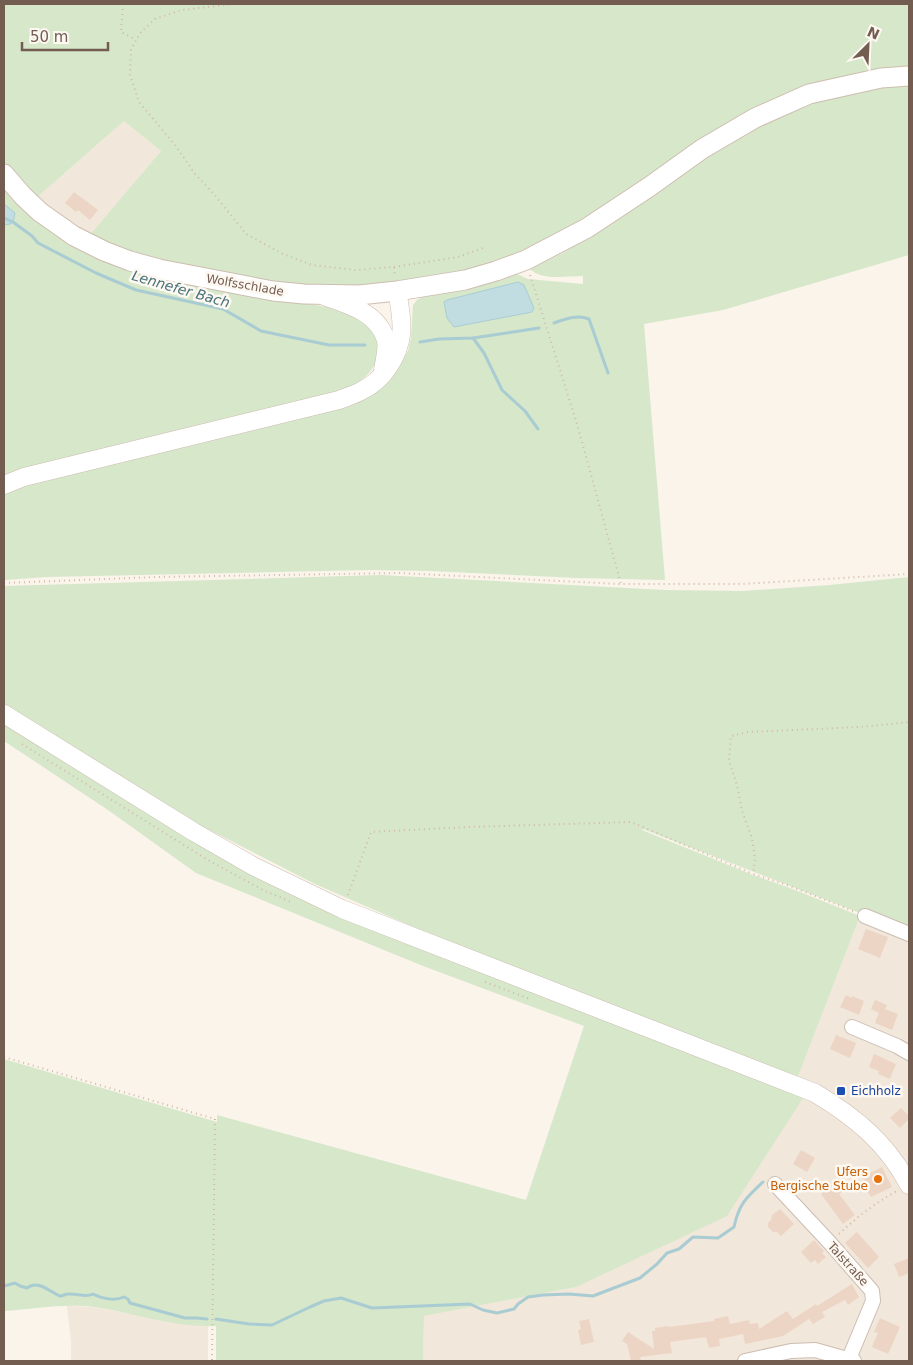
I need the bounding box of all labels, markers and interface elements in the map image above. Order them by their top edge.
scale bar [22,20,109,52]
north arrow [843,20,893,70]
text: N [865,23,882,43]
text: 50 m [30,28,68,46]
water label: Lennefer Bach [130,267,232,311]
street label: Wolfsschlade [205,271,285,299]
place label: Eichholz [851,1084,901,1098]
marker: Eichholz [835,1085,847,1097]
place label: Ufers Bergische Stube [770,1165,868,1193]
marker: Ufers Bergische Stube [872,1173,884,1185]
street label: Talstraße [824,1238,871,1289]

